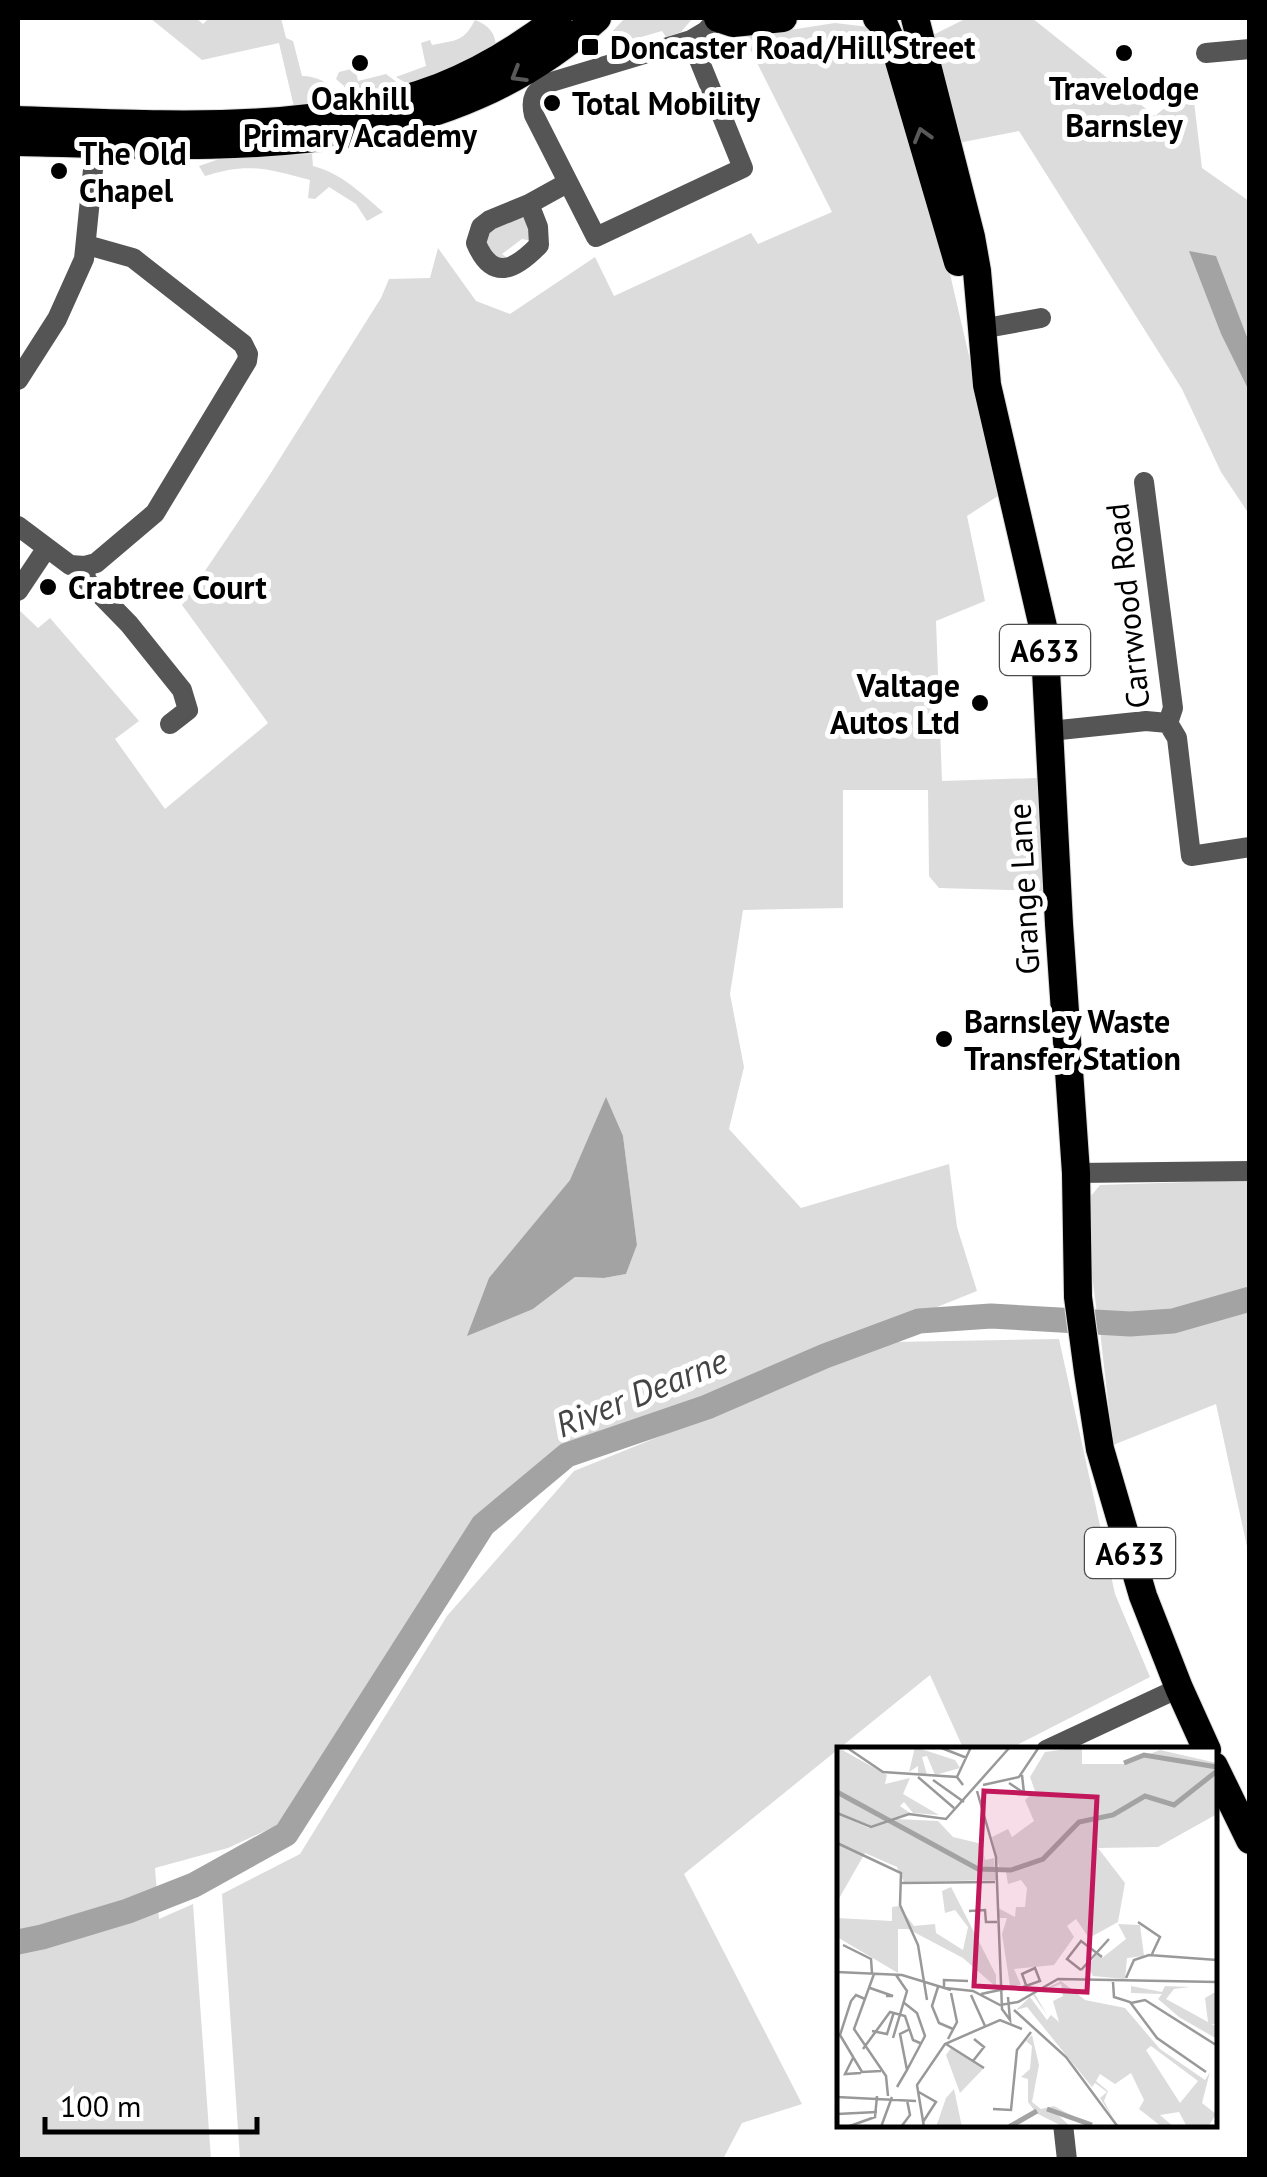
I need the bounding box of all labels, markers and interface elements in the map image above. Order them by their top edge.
place label: Doncaster Road/Hill Street [610,26,976,68]
marker: Doncaster Road/Hill Street [579,36,601,58]
marker: Travelodge Barnsley [1113,42,1135,64]
marker: Oakhill Primary Academy [349,52,371,74]
one-way arrow [511,63,529,82]
place label: Travelodge Barnsley [1049,67,1199,146]
place label: Oakhill Primary Academy [243,77,478,156]
place label: Total Mobility [572,82,761,124]
marker: Total Mobility [541,92,563,114]
one-way arrow [913,128,934,145]
place label: The Old Chapel [79,132,187,211]
marker: The Old Chapel [48,160,70,182]
street label: Carrwood Road [1095,501,1159,711]
place label: Crabtree Court [68,566,268,608]
marker: Crabtree Court [37,576,59,598]
road number: A633 [1000,625,1090,675]
place label: Valtage Autos Ltd [830,664,960,743]
marker: Valtage Autos Ltd [969,692,991,714]
street label: Grange Lane [998,802,1048,976]
place label: Barnsley Waste Transfer Station [964,1000,1181,1079]
marker: Barnsley Waste Transfer Station [933,1028,955,1050]
water label: River Dearne [548,1337,734,1447]
road number: A633 [1085,1528,1175,1578]
inset map [837,1747,1217,2127]
scale bar [45,2072,258,2134]
text: 100 m [60,2086,141,2125]

